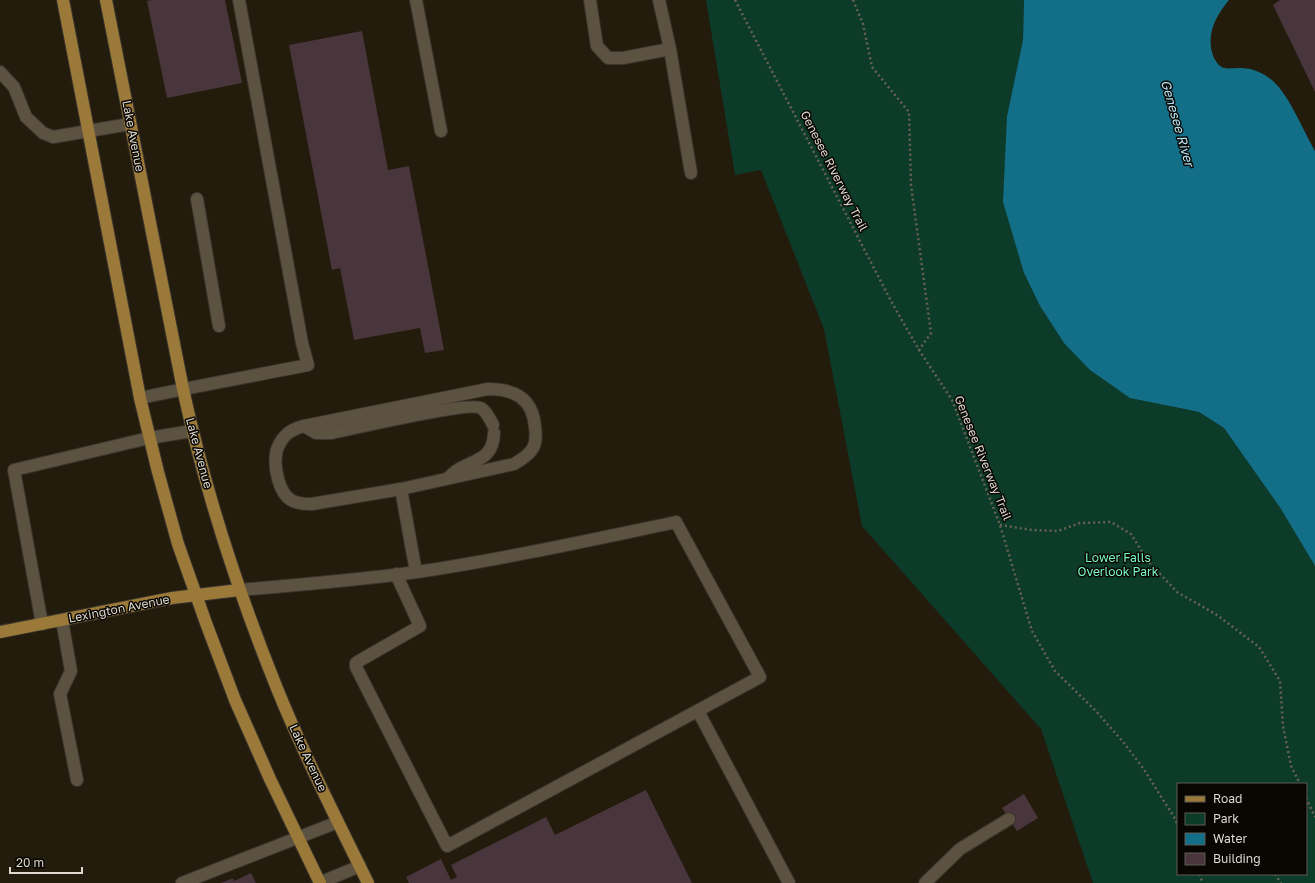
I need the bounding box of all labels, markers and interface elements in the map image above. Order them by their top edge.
water label: Genesee River [1158,78,1199,170]
street label: Lake Avenue [119,99,148,173]
street label: Genesee Riverway Trail [798,108,871,234]
street label: Genesee Riverway Trail [952,393,1015,523]
street label: Lake Avenue [183,416,216,490]
park label: Lower Falls Overlook Park [1078,550,1159,579]
street label: Lexington Avenue [67,591,171,626]
street label: Lake Avenue [286,722,331,794]
legend [1177,783,1307,875]
text: Road [1213,791,1242,806]
text: Park [1213,811,1239,826]
text: Water [1213,831,1247,846]
scale bar [10,849,82,875]
text: Building [1213,851,1261,866]
text: 20 m [16,855,44,870]

